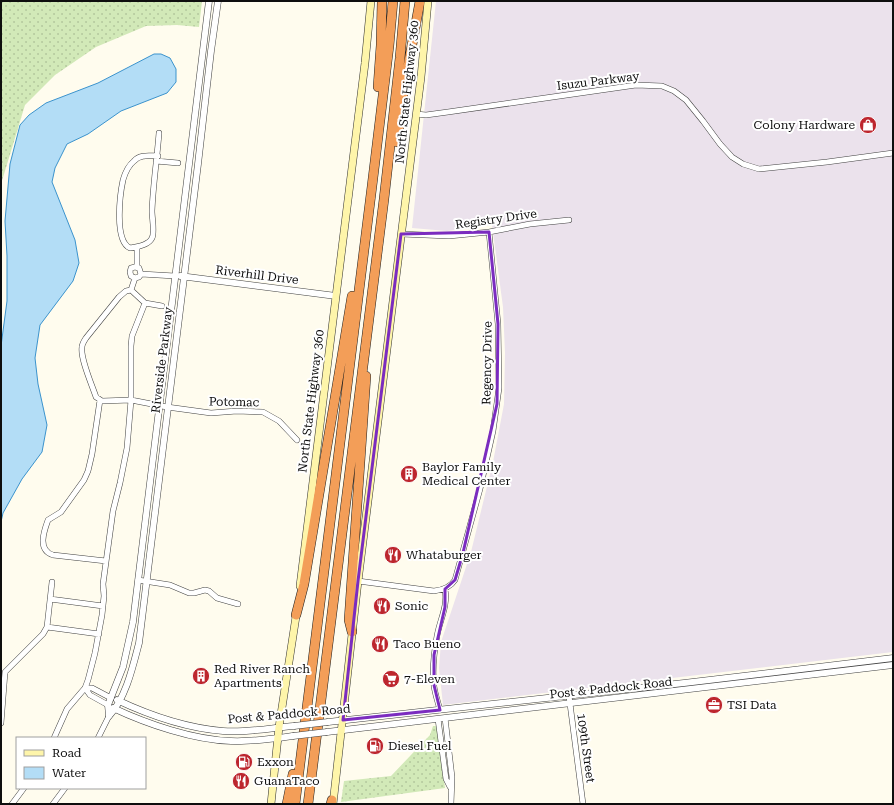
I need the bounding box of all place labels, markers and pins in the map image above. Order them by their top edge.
shop icon: Colony Hardware [858,115,878,135]
place label: Colony Hardware [754,118,855,132]
place label: Baylor Family Medical Center [422,460,510,488]
building icon: Baylor Family Medical Center [399,464,419,484]
restaurant icon: Whataburger [383,545,403,565]
place label: Whataburger [406,548,481,562]
restaurant icon: Sonic [372,596,392,616]
place label: Sonic [395,599,429,613]
restaurant icon: Taco Bueno [370,634,390,654]
place label: Taco Bueno [393,637,461,651]
place label: Red River Ranch Apartments [214,662,310,690]
building icon: Red River Ranch Apartments [191,666,211,686]
supermarket icon: 7-Eleven [381,669,401,689]
place label: 7-Eleven [404,672,455,686]
office icon: TSI Data [704,695,724,715]
place label: TSI Data [727,698,777,712]
fuel station icon: Diesel Fuel [365,736,385,756]
place label: Diesel Fuel [388,739,452,753]
fuel station icon: Exxon [234,752,254,772]
place label: Exxon [257,755,294,769]
restaurant icon: GuanaTaco [231,771,251,791]
place label: GuanaTaco [254,774,320,788]

